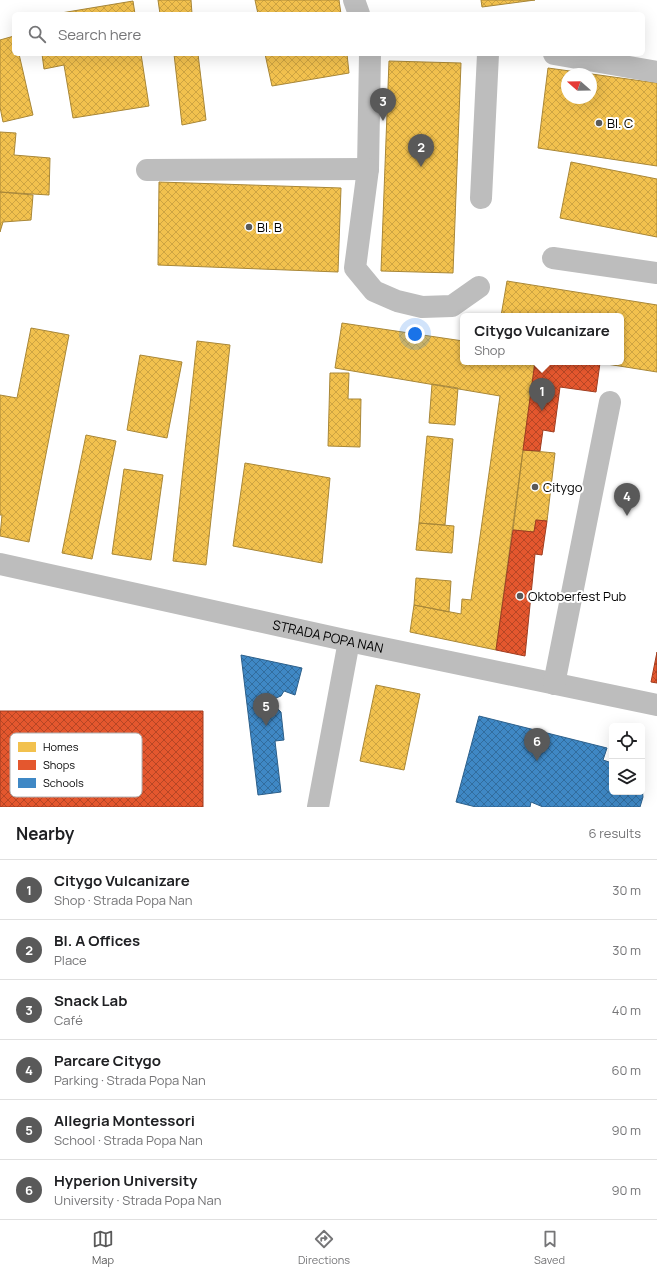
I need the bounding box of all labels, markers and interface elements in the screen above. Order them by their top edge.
search box [12,12,645,56]
icon: search [26,23,48,45]
text: Search here [58,24,141,45]
north arrow [561,68,597,104]
pin: 3 [370,88,396,121]
place label: Bl. C [607,114,633,132]
marker: Bl. C [594,118,604,128]
pin: 2 [408,134,434,167]
place label: Bl. B [257,218,282,236]
marker: Bl. B [244,222,254,232]
popup [460,313,624,365]
text: Citygo Vulcanizare [474,320,610,341]
your location [405,324,425,344]
text: Shop [474,341,505,359]
pin: 1 [529,378,555,411]
place label: Citygo [543,478,583,496]
marker: Citygo [530,482,540,492]
pin: 4 [614,483,640,516]
place label: Oktoberfest Pub [528,587,627,605]
marker: Oktoberfest Pub [515,591,525,601]
street label: STRADA POPA NAN [271,615,385,657]
pin: 5 [253,693,279,726]
map controls [609,723,645,795]
button: locate [609,723,645,759]
pin: 6 [524,728,550,761]
legend [10,733,142,797]
text: Homes [43,739,79,754]
text: Shops [43,757,75,772]
button: layers [609,759,645,795]
text: Schools [43,775,84,790]
text: Nearby [16,822,74,845]
text: 6 results [589,824,641,842]
text: Citygo Vulcanizare [54,870,190,891]
text: 1 [26,881,32,899]
text: 30 m [612,881,641,899]
text: Shop · Strada Popa Nan [54,891,193,909]
text: Bl. A Offices [54,930,140,951]
text: 2 [25,941,33,959]
text: 30 m [612,941,641,959]
text: Place [54,951,87,969]
text: Snack Lab [54,990,127,1011]
text: 3 [25,1001,33,1019]
text: 40 m [612,1001,641,1019]
text: Café [54,1011,83,1029]
text: Parcare Citygo [54,1050,161,1071]
text: 4 [25,1061,33,1079]
text: 60 m [611,1061,641,1079]
text: Parking · Strada Popa Nan [54,1071,206,1089]
text: Allegria Montessori [54,1110,195,1131]
text: 5 [25,1121,33,1139]
text: 90 m [611,1121,641,1139]
text: School · Strada Popa Nan [54,1131,203,1149]
text: Hyperion University [54,1170,197,1191]
text: 6 [25,1181,33,1199]
text: 90 m [611,1181,641,1199]
text: University · Strada Popa Nan [54,1191,221,1209]
tab: Map [92,1228,114,1267]
tab: Directions [298,1228,350,1267]
tab: Saved [534,1228,565,1267]

